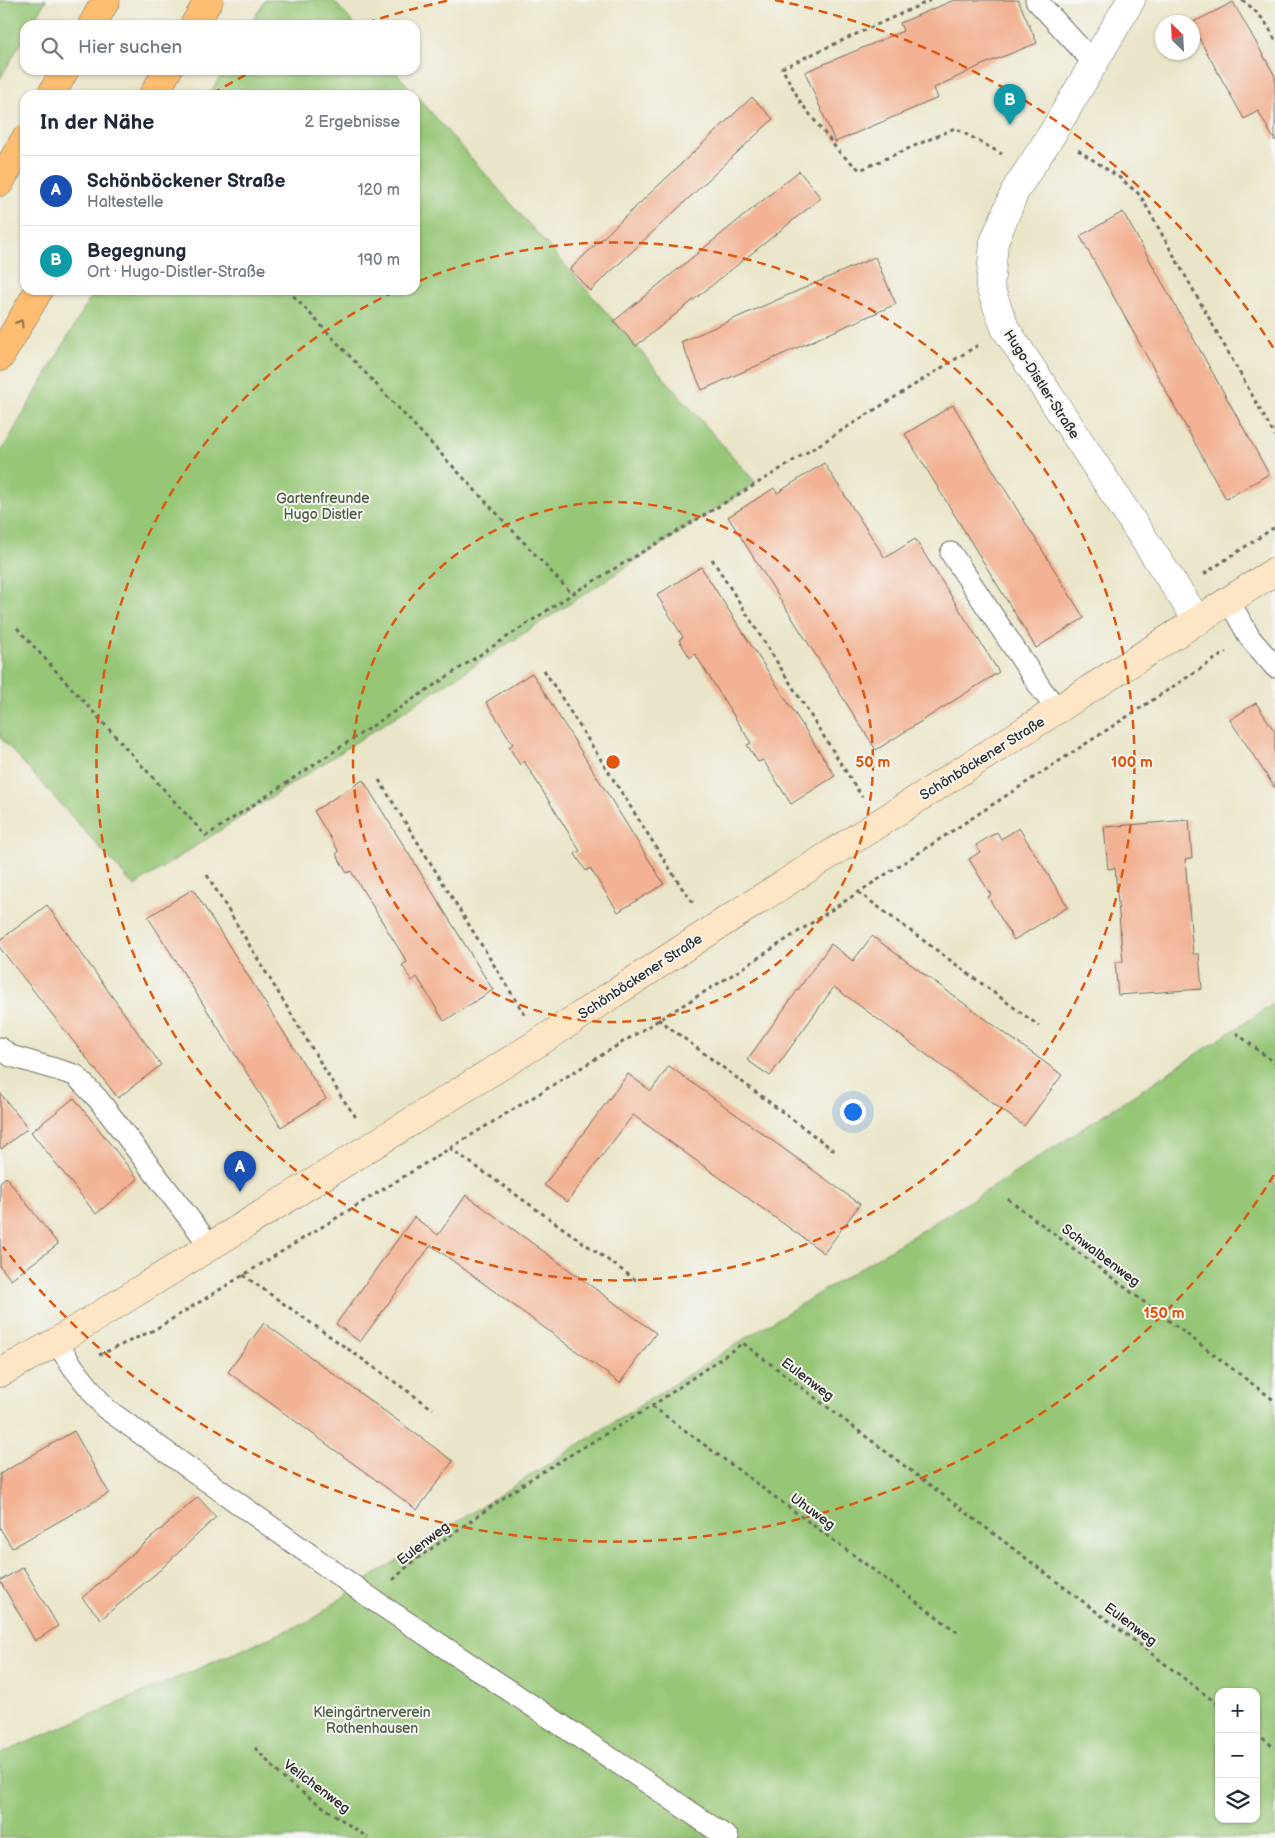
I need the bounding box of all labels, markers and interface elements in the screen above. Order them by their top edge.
north arrow [1155,15,1200,60]
search box [20,20,420,75]
icon: search [38,34,66,62]
text: Hier suchen [78,36,182,59]
pin: B [994,84,1026,125]
text: In der Nähe [40,110,154,135]
text: 2 Ergebnisse [304,113,400,132]
text: Schönböckener Straße [87,170,285,193]
text: A [51,181,61,200]
text: 120 m [357,181,400,200]
text: Haltestelle [87,193,164,212]
text: Begegnung [87,240,186,263]
text: B [50,251,62,270]
text: 190 m [358,251,400,270]
text: Ort · Hugo-Distler-Straße [87,263,265,282]
one-way arrow [13,320,23,329]
street label: Hugo-Distler-Straße [1000,327,1083,442]
park label: Gartenfreunde Hugo Distler [276,490,370,523]
street label: Schönböckener Straße [917,713,1048,804]
centre of rings [604,753,622,771]
text: 50 m [856,753,891,772]
text: 100 m [1111,753,1153,772]
street label: Schönböckener Straße [575,930,705,1023]
your location [840,1099,866,1125]
pin: A [224,1151,256,1192]
street label: Schwalbenweg [1058,1220,1143,1290]
text: 150 m [1143,1304,1185,1323]
street label: Eulenweg [778,1354,837,1405]
street label: Uhuweg [787,1489,838,1533]
street label: Eulenweg [394,1518,453,1569]
street label: Eulenweg [1101,1599,1160,1650]
map controls [1215,1688,1260,1823]
button: + [1215,1688,1260,1733]
park label: Kleingärtnerverein Rothenhausen [313,1704,431,1737]
button: − [1215,1733,1260,1778]
street label: Veilchenweg [280,1756,353,1817]
button: layers [1215,1778,1260,1823]

